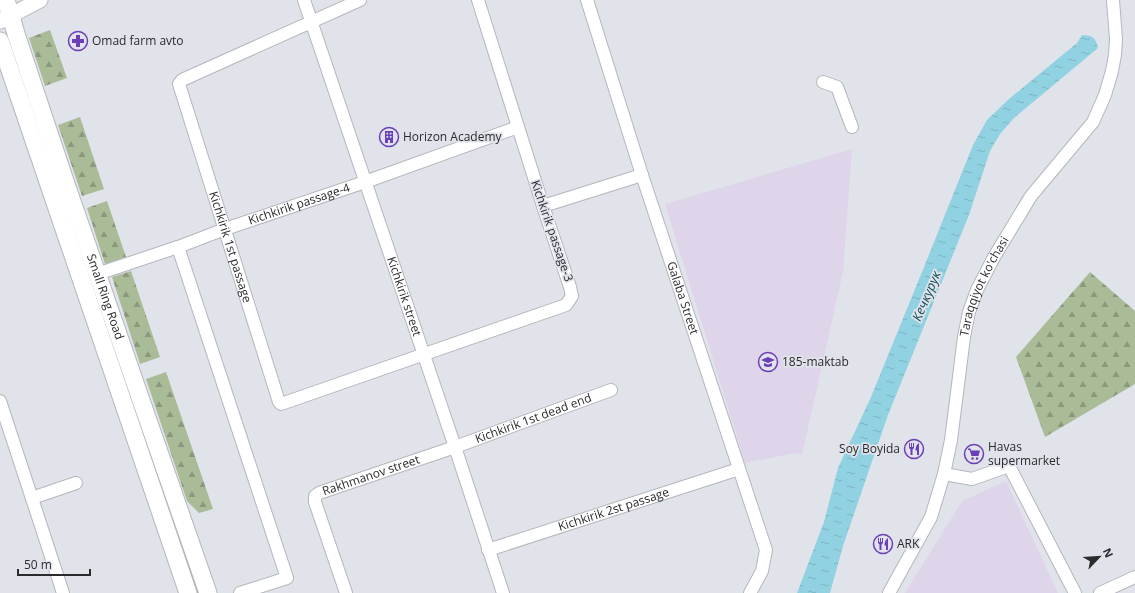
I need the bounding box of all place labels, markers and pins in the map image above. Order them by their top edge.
pharmacy icon: Omad farm avto [67,30,89,52]
place label: Omad farm avto [92,32,184,49]
building icon: Horizon Academy [378,126,400,148]
place label: Horizon Academy [403,128,503,145]
school or university icon: 185-maktab [757,351,779,373]
place label: 185-maktab [782,353,849,370]
restaurant icon: Soy Boyida [903,438,925,460]
place label: Havas supermarket [988,438,1060,469]
place label: Soy Boyida [839,440,900,457]
supermarket icon: Havas supermarket [963,443,985,465]
restaurant icon: ARK [872,533,894,555]
place label: ARK [897,535,920,552]

